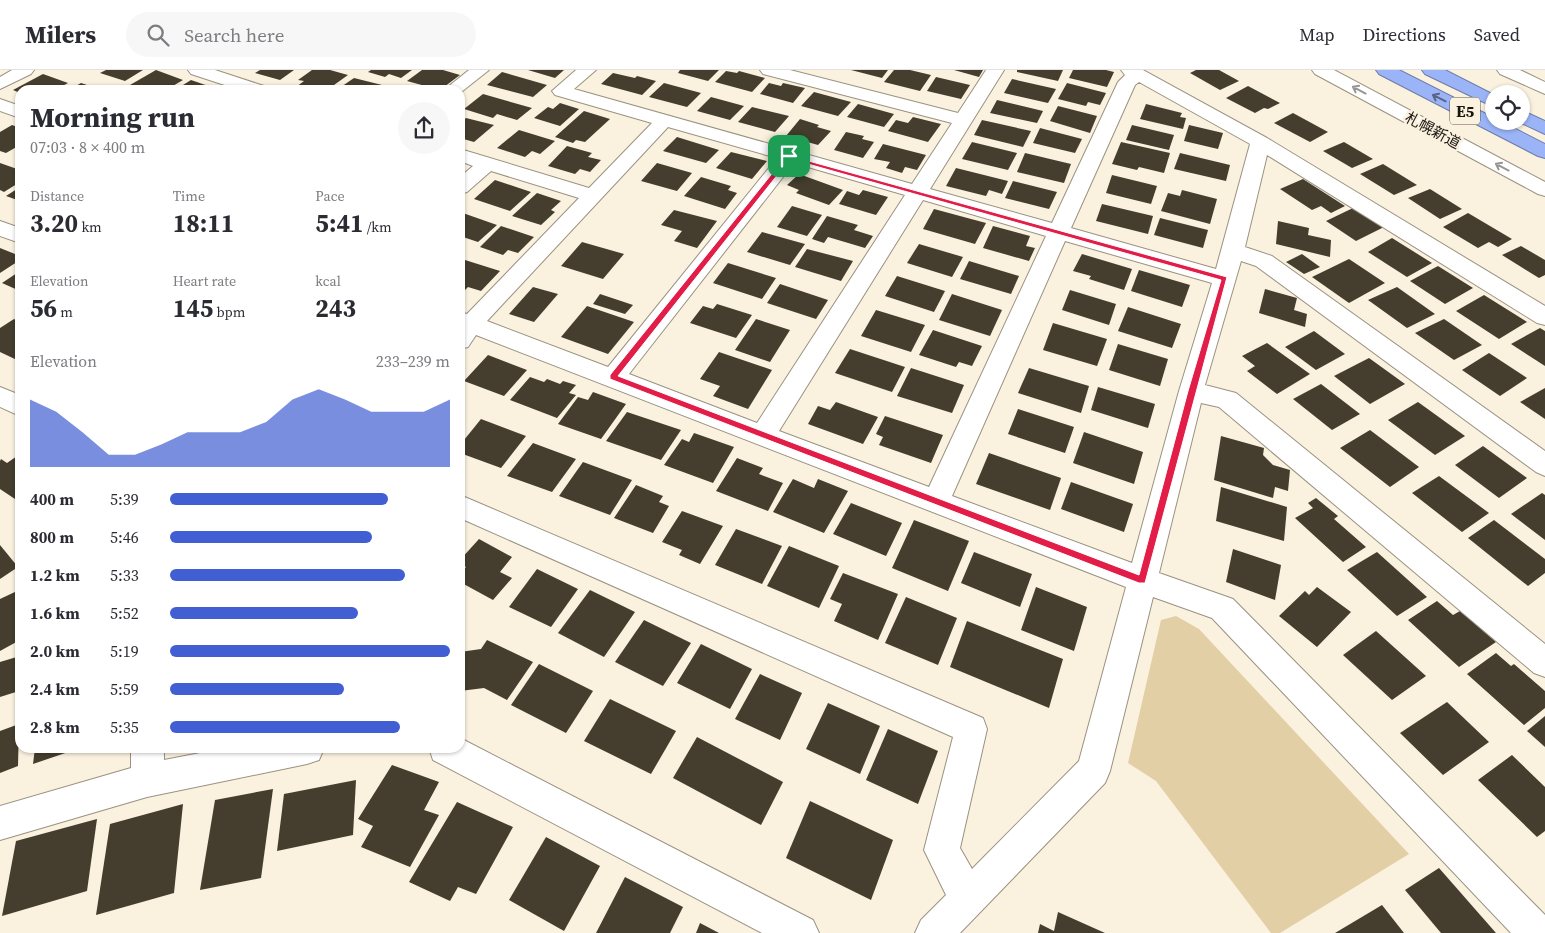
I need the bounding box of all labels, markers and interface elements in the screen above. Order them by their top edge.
search box [126,12,476,57]
text: Milers [25,18,96,51]
icon: search [144,21,172,49]
text: Search here [184,22,284,48]
text: Map [1299,22,1335,47]
text: Directions [1363,22,1446,47]
text: Saved [1474,22,1520,47]
one-way arrow [1352,85,1367,94]
map controls [1485,85,1530,130]
button: locate [1485,85,1530,130]
one-way arrow [1432,93,1447,102]
road number: E5 [1450,97,1480,124]
text: Morning run [30,98,195,136]
button: share [398,102,450,154]
street label: 札幌新道 [1402,107,1464,153]
pin [768,135,810,177]
text: 07:03 · 8 × 400 m [30,136,145,158]
icon: arrive [775,142,803,170]
one-way arrow [1495,162,1510,172]
text: Distance [30,186,84,206]
text: Time [173,186,205,206]
text: Pace [315,186,345,206]
text: 3.20 [30,206,78,240]
text: 18:11 [173,206,234,240]
text: 5:41 [315,206,363,240]
text: km [78,217,102,237]
text: /km [363,217,392,237]
text: Elevation [30,271,88,291]
text: Heart rate [173,271,236,291]
text: kcal [315,271,341,291]
text: 56 [30,291,57,325]
text: 145 [173,291,213,325]
text: 243 [315,291,356,325]
text: m [57,302,73,322]
text: bpm [213,302,245,322]
text: Elevation [30,350,97,372]
text: 233–239 m [376,350,450,372]
text: 400 m [30,488,74,510]
text: 5:39 [110,488,139,510]
text: 800 m [30,526,74,548]
text: 5:46 [110,526,139,548]
text: 1.2 km [30,564,80,586]
text: 5:33 [110,564,139,586]
text: 1.6 km [30,602,80,624]
text: 5:52 [110,602,139,624]
text: 2.0 km [30,640,80,662]
text: 5:19 [110,640,139,662]
text: 2.4 km [30,678,80,700]
text: 5:59 [110,678,139,700]
text: 2.8 km [30,716,80,738]
text: 5:35 [110,716,139,738]

